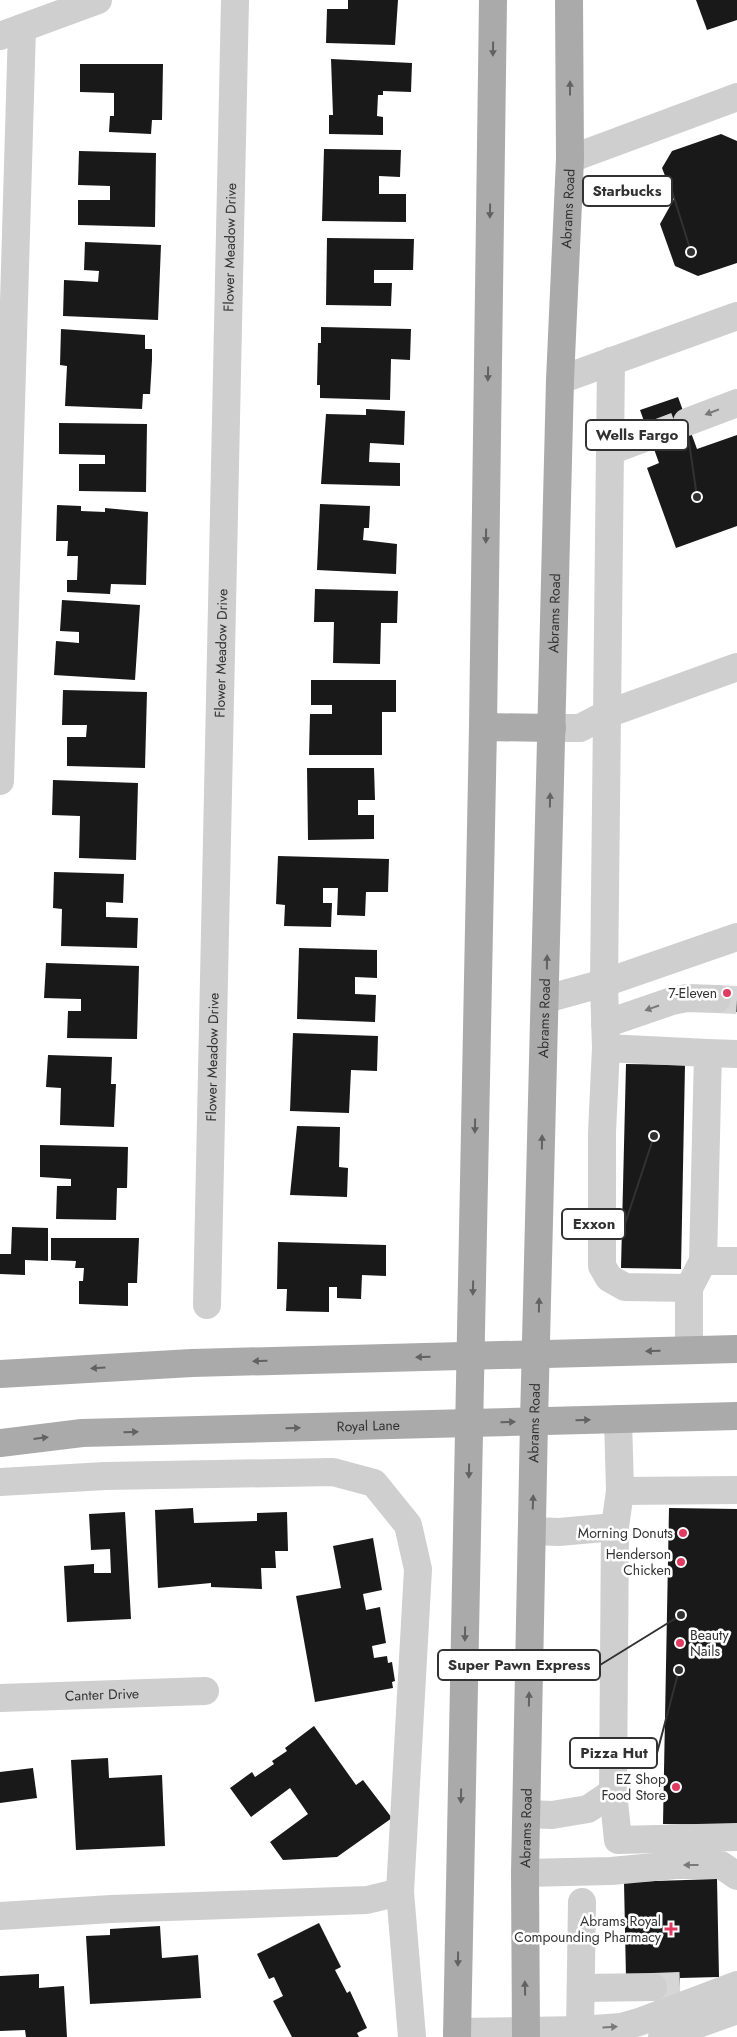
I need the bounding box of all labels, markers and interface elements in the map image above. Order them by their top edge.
one-way arrow [488,41,496,57]
one-way arrow [566,79,574,95]
street label: Abrams Road [556,168,580,249]
callout: Starbucks [583,176,672,206]
text: Starbucks [592,180,662,202]
street label: Flower Meadow Drive [218,183,241,312]
one-way arrow [486,203,494,219]
one-way arrow [484,366,492,382]
one-way arrow [705,409,719,417]
callout: Wells Fargo [586,420,688,450]
text: Wells Fargo [596,424,678,446]
one-way arrow [482,528,490,544]
street label: Abrams Road [543,573,565,653]
street label: Flower Meadow Drive [210,589,232,718]
one-way arrow [547,792,555,808]
one-way arrow [543,954,551,970]
street label: Abrams Road [533,978,555,1058]
place label: 7-Eleven [668,983,717,1003]
marker: 7-Eleven [721,987,733,999]
street label: Flower Meadow Drive [201,992,224,1122]
one-way arrow [645,1005,660,1012]
one-way arrow [471,1118,479,1134]
one-way arrow [539,1134,547,1150]
callout: Exxon [562,1209,625,1239]
text: Exxon [573,1213,615,1235]
one-way arrow [469,1280,477,1296]
one-way arrow [535,1297,543,1313]
one-way arrow [645,1347,661,1355]
one-way arrow [414,1353,430,1361]
one-way arrow [252,1357,268,1365]
one-way arrow [90,1365,106,1373]
street label: Abrams Road [523,1383,545,1463]
street label: Royal Lane [336,1415,400,1436]
one-way arrow [575,1416,591,1424]
one-way arrow [500,1418,516,1426]
one-way arrow [285,1423,301,1431]
one-way arrow [123,1428,139,1436]
one-way arrow [33,1434,49,1442]
one-way arrow [465,1464,473,1480]
one-way arrow [530,1494,538,1510]
place label: Morning Donuts [578,1523,673,1543]
marker: Morning Donuts [677,1527,689,1539]
place label: Henderson Chicken [606,1544,671,1580]
marker: Henderson Chicken [675,1556,687,1568]
place label: Beauty Nails [690,1625,729,1661]
one-way arrow [461,1626,469,1642]
marker: Beauty Nails [674,1637,686,1649]
callout: Super Pawn Express [438,1650,600,1680]
text: Super Pawn Express [448,1654,590,1676]
street label: Canter Drive [64,1683,139,1706]
one-way arrow [525,1691,533,1707]
callout: Pizza Hut [570,1738,657,1768]
text: Pizza Hut [580,1742,648,1764]
place label: EZ Shop Food Store [601,1769,666,1805]
marker: EZ Shop Food Store [670,1781,682,1793]
street label: Abrams Road [515,1788,537,1868]
one-way arrow [457,1789,465,1805]
one-way arrow [683,1861,699,1869]
place label: Abrams Royal Compounding Pharmacy [514,1911,662,1947]
marker: Abrams Royal Compounding Pharmacy [665,1923,677,1935]
one-way arrow [453,1951,461,1967]
one-way arrow [521,1980,529,1996]
one-way arrow [602,2023,618,2031]

